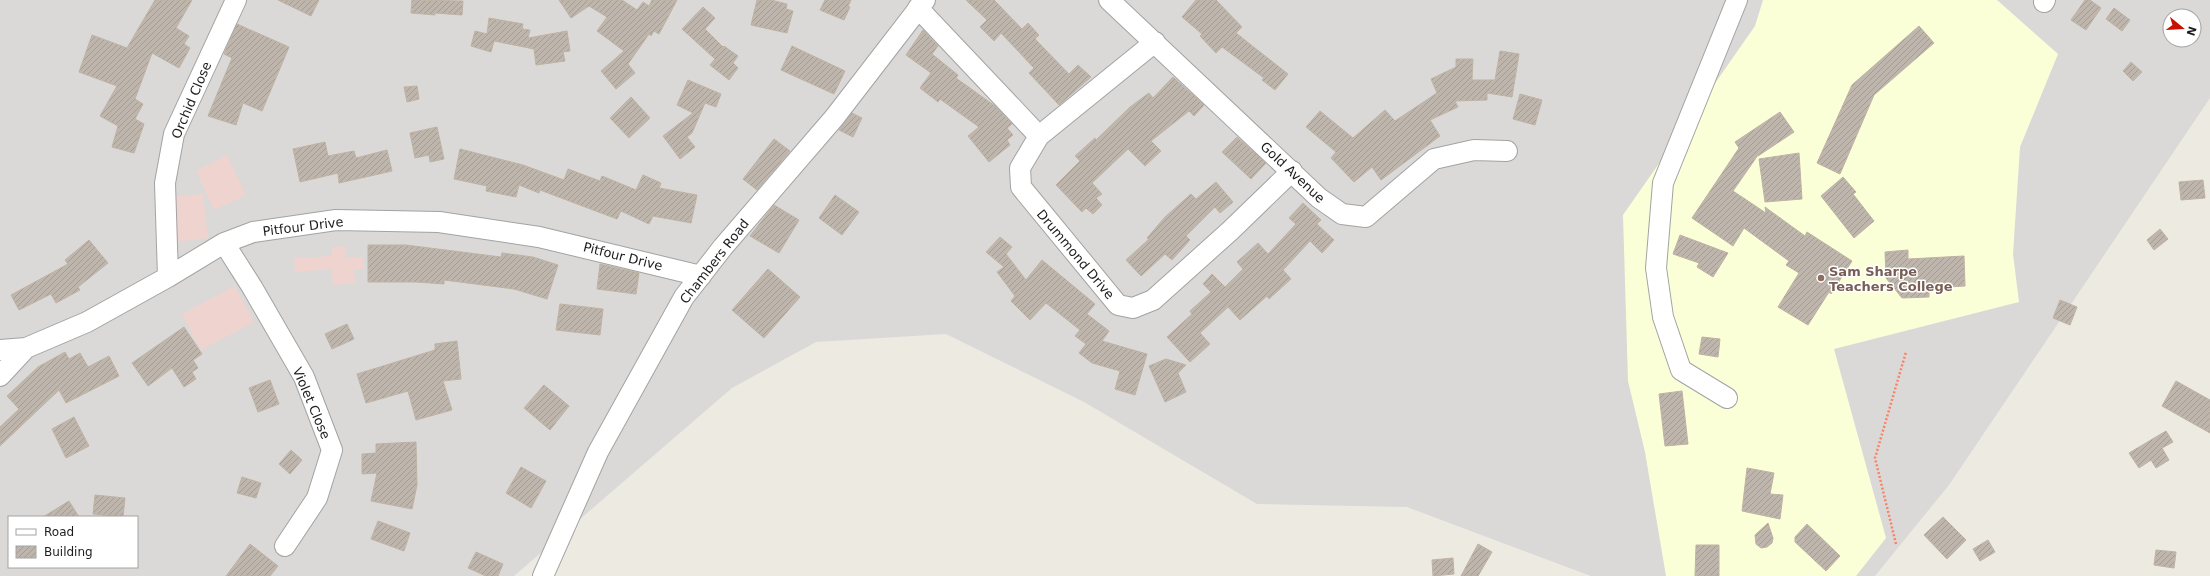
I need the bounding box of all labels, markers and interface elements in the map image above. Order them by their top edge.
north arrow [2162,8,2202,48]
text: N [2183,25,2199,37]
street label: Orchid Close [169,59,214,141]
street label: Gold Avenue [1257,139,1328,206]
street label: Drummond Drive [1034,207,1117,302]
street label: Pitfour Drive [262,214,344,239]
street label: Chambers Road [677,216,752,307]
street label: Pitfour Drive [582,239,664,274]
place label: Sam Sharpe Teachers College [1829,264,1953,294]
marker: Sam Sharpe Teachers College [1816,273,1826,283]
street label: Violet Close [290,365,333,441]
legend [8,516,138,568]
text: Road [44,525,74,539]
text: Building [44,545,93,559]

